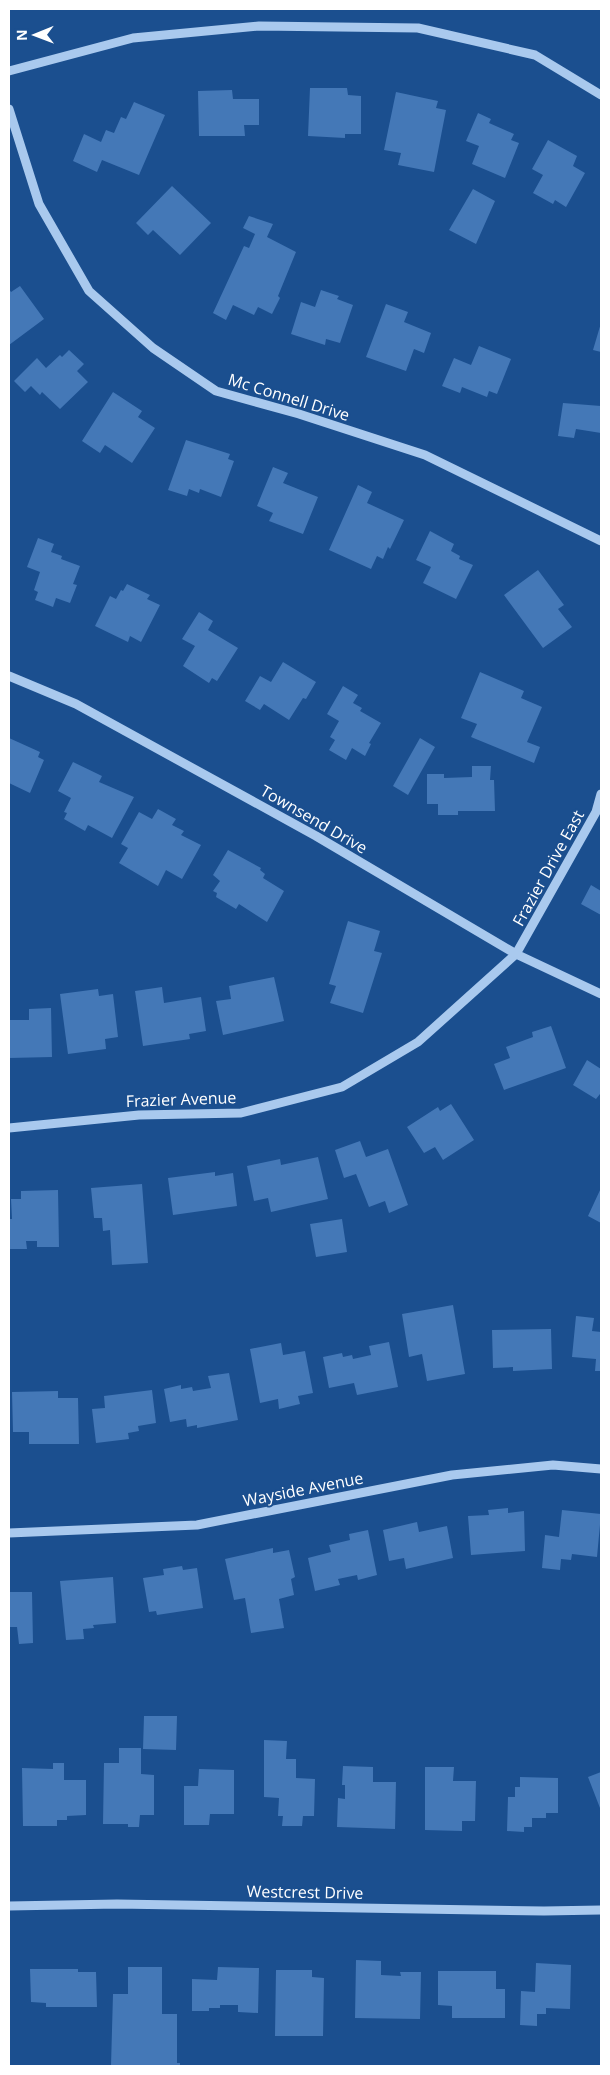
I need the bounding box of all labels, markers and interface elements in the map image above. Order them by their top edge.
north arrow [10,10,60,60]
text: N [12,29,31,41]
street label: Mc Connell Drive [226,368,352,426]
street label: Townsend Drive [256,779,372,859]
street label: Frazier Drive East [507,806,589,930]
street label: Frazier Avenue [125,1086,237,1112]
street label: Wayside Avenue [241,1467,365,1511]
street label: Westcrest Drive [246,1880,364,1904]

